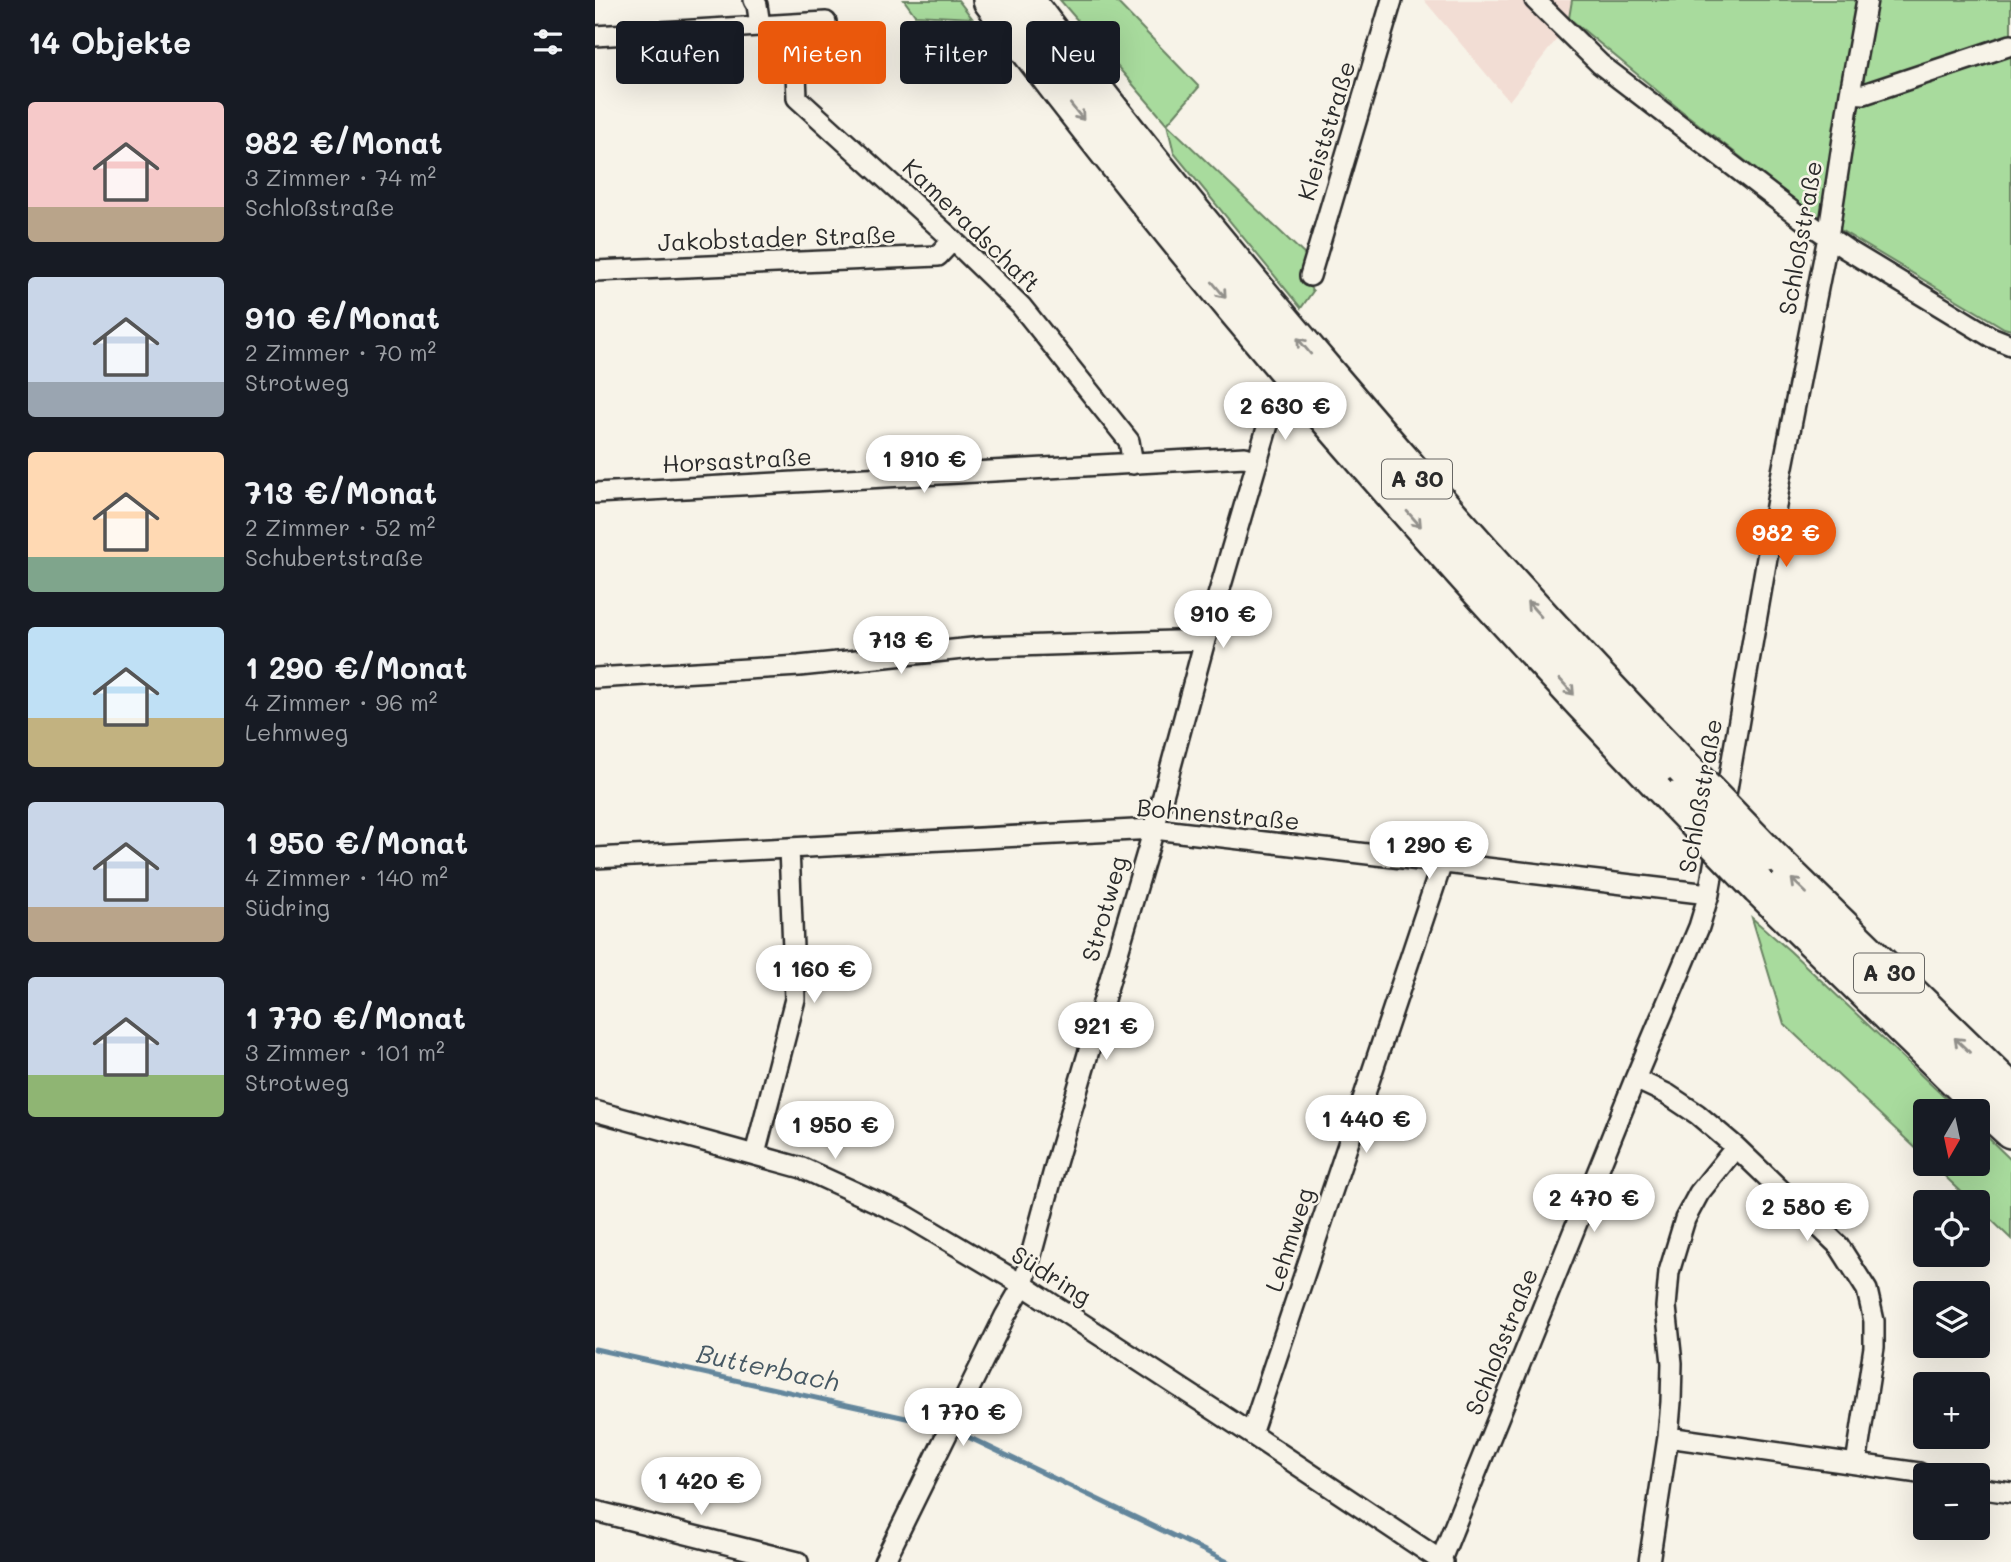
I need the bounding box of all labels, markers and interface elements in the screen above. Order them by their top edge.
chip: Kaufen [616,21,744,84]
chip: Mieten [758,21,886,84]
chip: Filter [900,21,1012,84]
chip: Neu [1026,21,1120,84]
text: 14 Objekte [28,22,191,62]
icon: filters [529,23,567,61]
street label: Kleiststraße [1290,57,1361,204]
one-way arrow [1069,103,1085,121]
text: 982 €/Monat [245,122,443,162]
icon: home [84,130,168,214]
street label: Kameradschaft [897,151,1048,299]
street label: Schloßstraße [1771,158,1828,317]
text: 3 Zimmer · 74 m² [245,162,436,192]
text: Schloßstraße [245,192,394,222]
street label: Jakobstader Straße [657,218,897,257]
one-way arrow [1211,280,1227,298]
text: 910 €/Monat [245,297,440,337]
icon: home [84,305,168,389]
text: 2 Zimmer · 70 m² [245,337,436,367]
one-way arrow [1296,337,1312,355]
text: Strotweg [245,367,349,397]
pin: 2 630 € [1220,382,1350,442]
text: 2 630 € [1240,390,1330,420]
pin: 1 910 € [859,435,989,495]
street label: Horsastraße [662,440,812,479]
text: 1 910 € [882,443,966,473]
road number: A 30 [1382,460,1452,499]
text: 713 €/Monat [245,472,437,512]
icon: home [84,480,168,564]
one-way arrow [1406,510,1422,528]
pin: 982 € [1737,510,1835,569]
text: 2 Zimmer · 52 m² [245,512,436,542]
text: 982 € [1752,517,1820,547]
text: Schubertstraße [245,542,424,572]
pin: 910 € [1174,590,1272,650]
text: 910 € [1190,598,1256,628]
one-way arrow [1526,600,1542,618]
pin: 713 € [852,616,950,676]
text: 713 € [869,624,933,654]
text: 1 290 €/Monat [245,647,467,687]
icon: home [84,655,168,739]
one-way arrow [1559,678,1576,695]
text: 4 Zimmer · 96 m² [245,687,437,717]
street label: Schloßstraße [1671,716,1728,875]
text: Lehmweg [245,717,348,747]
street label: Bohnenstraße [1135,791,1301,836]
text: 1 950 €/Monat [245,822,468,862]
pin: 1 290 € [1364,822,1494,881]
text: 1 290 € [1386,829,1472,859]
icon: home [84,830,168,914]
street label: Strotweg [1074,852,1133,965]
text: 4 Zimmer · 140 m² [245,862,448,892]
one-way arrow [1791,877,1808,894]
text: Südring [245,892,330,922]
pin: 1 160 € [749,946,879,1005]
text: 1 160 € [772,953,856,983]
road number: A 30 [1854,954,1924,992]
text: 1 770 €/Monat [245,997,466,1037]
pin: 921 € [1057,1002,1155,1062]
icon: home [84,1005,168,1089]
text: 921 € [1074,1010,1138,1040]
one-way arrow [1954,1036,1971,1053]
text: 3 Zimmer · 101 m² [245,1037,445,1067]
text: Strotweg [245,1067,349,1097]
pin: 1 440 € [1301,1096,1431,1155]
north arrow [1913,1099,1990,1176]
map controls [1913,1099,1990,1540]
pin: 1 950 € [770,1102,900,1161]
text: 1 440 € [1321,1103,1411,1133]
text: 1 950 € [791,1109,879,1139]
pin: 2 470 € [1529,1174,1659,1234]
text: 2 470 € [1549,1182,1639,1212]
street label: Lehmweg [1257,1184,1320,1295]
pin: 2 580 € [1742,1184,1872,1243]
button: locate [1913,1190,1990,1267]
text: 2 580 € [1762,1191,1852,1221]
street label: Südring [1006,1238,1098,1311]
street label: Schloßstraße [1457,1263,1544,1420]
button: layers [1913,1281,1990,1358]
water label: Butterbach [694,1335,843,1399]
button: + [1913,1372,1990,1449]
pin: 1 770 € [898,1388,1028,1448]
text: 1 770 € [920,1396,1006,1426]
pin: 1 420 € [636,1458,766,1517]
button: − [1913,1463,1990,1540]
text: 1 420 € [657,1465,745,1495]

